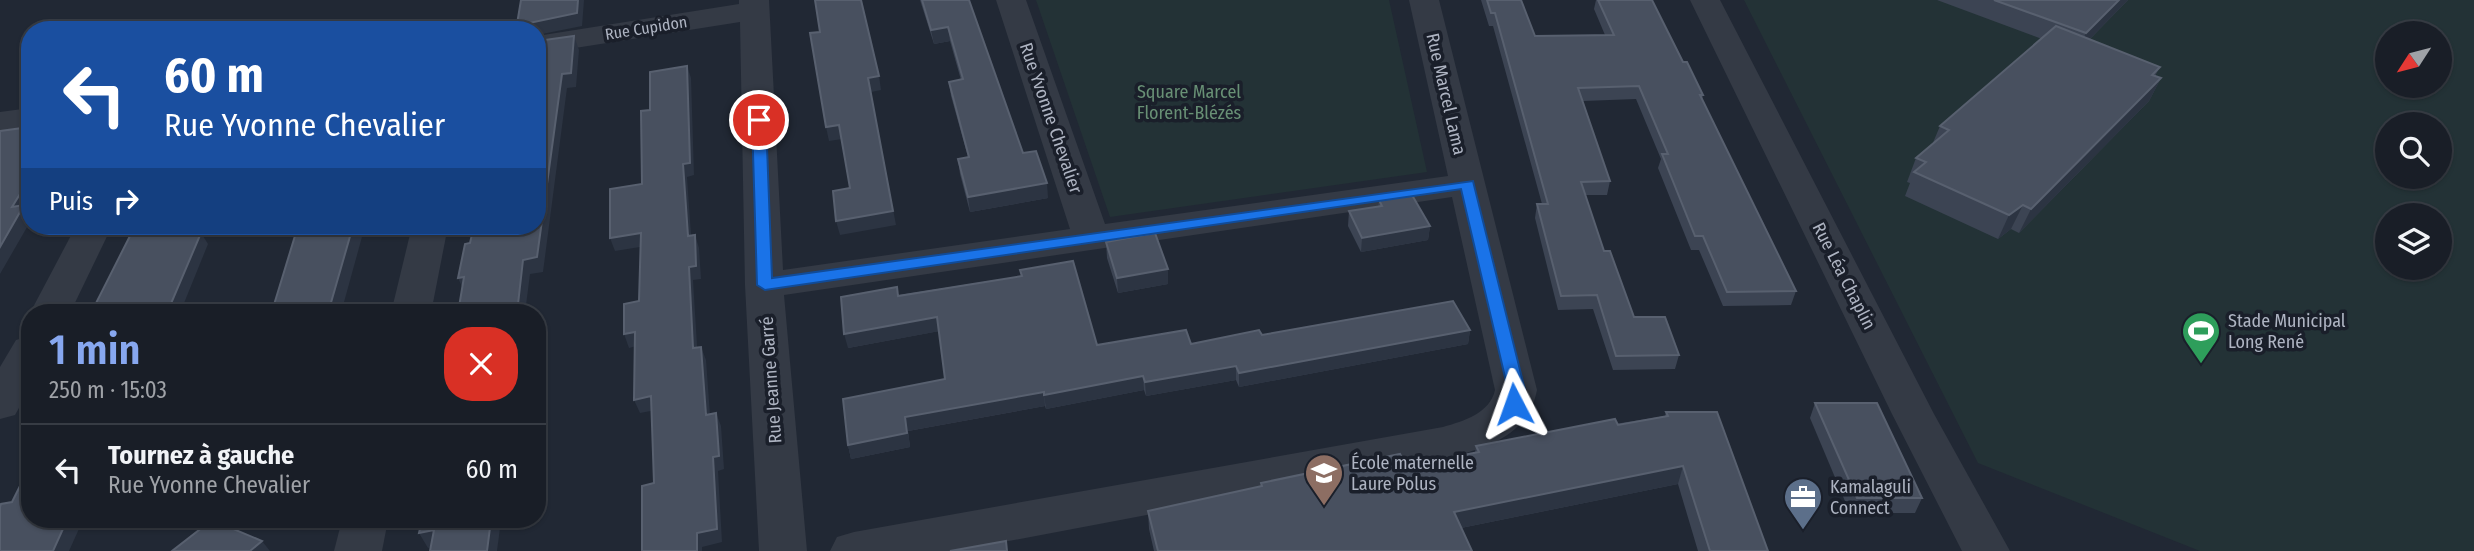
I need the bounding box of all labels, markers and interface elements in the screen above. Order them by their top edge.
street label: Rue Cupidon [604,12,688,44]
north arrow [2375,21,2452,98]
map controls [2375,21,2452,280]
street label: Rue Marcel Lama [1421,31,1471,157]
street label: Rue Yvonne Chevalier [1015,40,1087,197]
text: 60 m [164,46,264,105]
icon: left [49,49,140,140]
park label: Square Marcel Florent-Blézés [1137,81,1242,124]
pin [729,90,789,150]
icon: arrive [740,101,778,139]
text: Rue Yvonne Chevalier [164,106,445,144]
button: search [2375,112,2452,189]
icon: right [107,182,145,220]
text: Puis [49,186,93,217]
button: layers [2375,203,2452,280]
street label: Rue Léa Chaplin [1808,219,1880,333]
sports icon: Stade Municipal Long René [2180,310,2222,365]
place label: Stade Municipal Long René [2228,310,2346,353]
street label: Rue Jeanne Garré [756,316,786,444]
text: 1 min [49,325,140,375]
button: close [444,327,518,401]
position arrow [1477,367,1551,441]
text: 250 m · 15:03 [49,376,167,404]
text: Tournez à gauche [108,440,294,471]
icon: left [49,451,87,489]
place label: École maternelle Laure Polus [1351,451,1474,495]
school or university icon: École maternelle Laure Polus [1303,452,1345,507]
text: 60 m [465,454,518,485]
text: Rue Yvonne Chevalier [108,471,310,499]
office icon: Kamalaguli Connect [1782,476,1824,531]
place label: Kamalaguli Connect [1830,476,1911,519]

